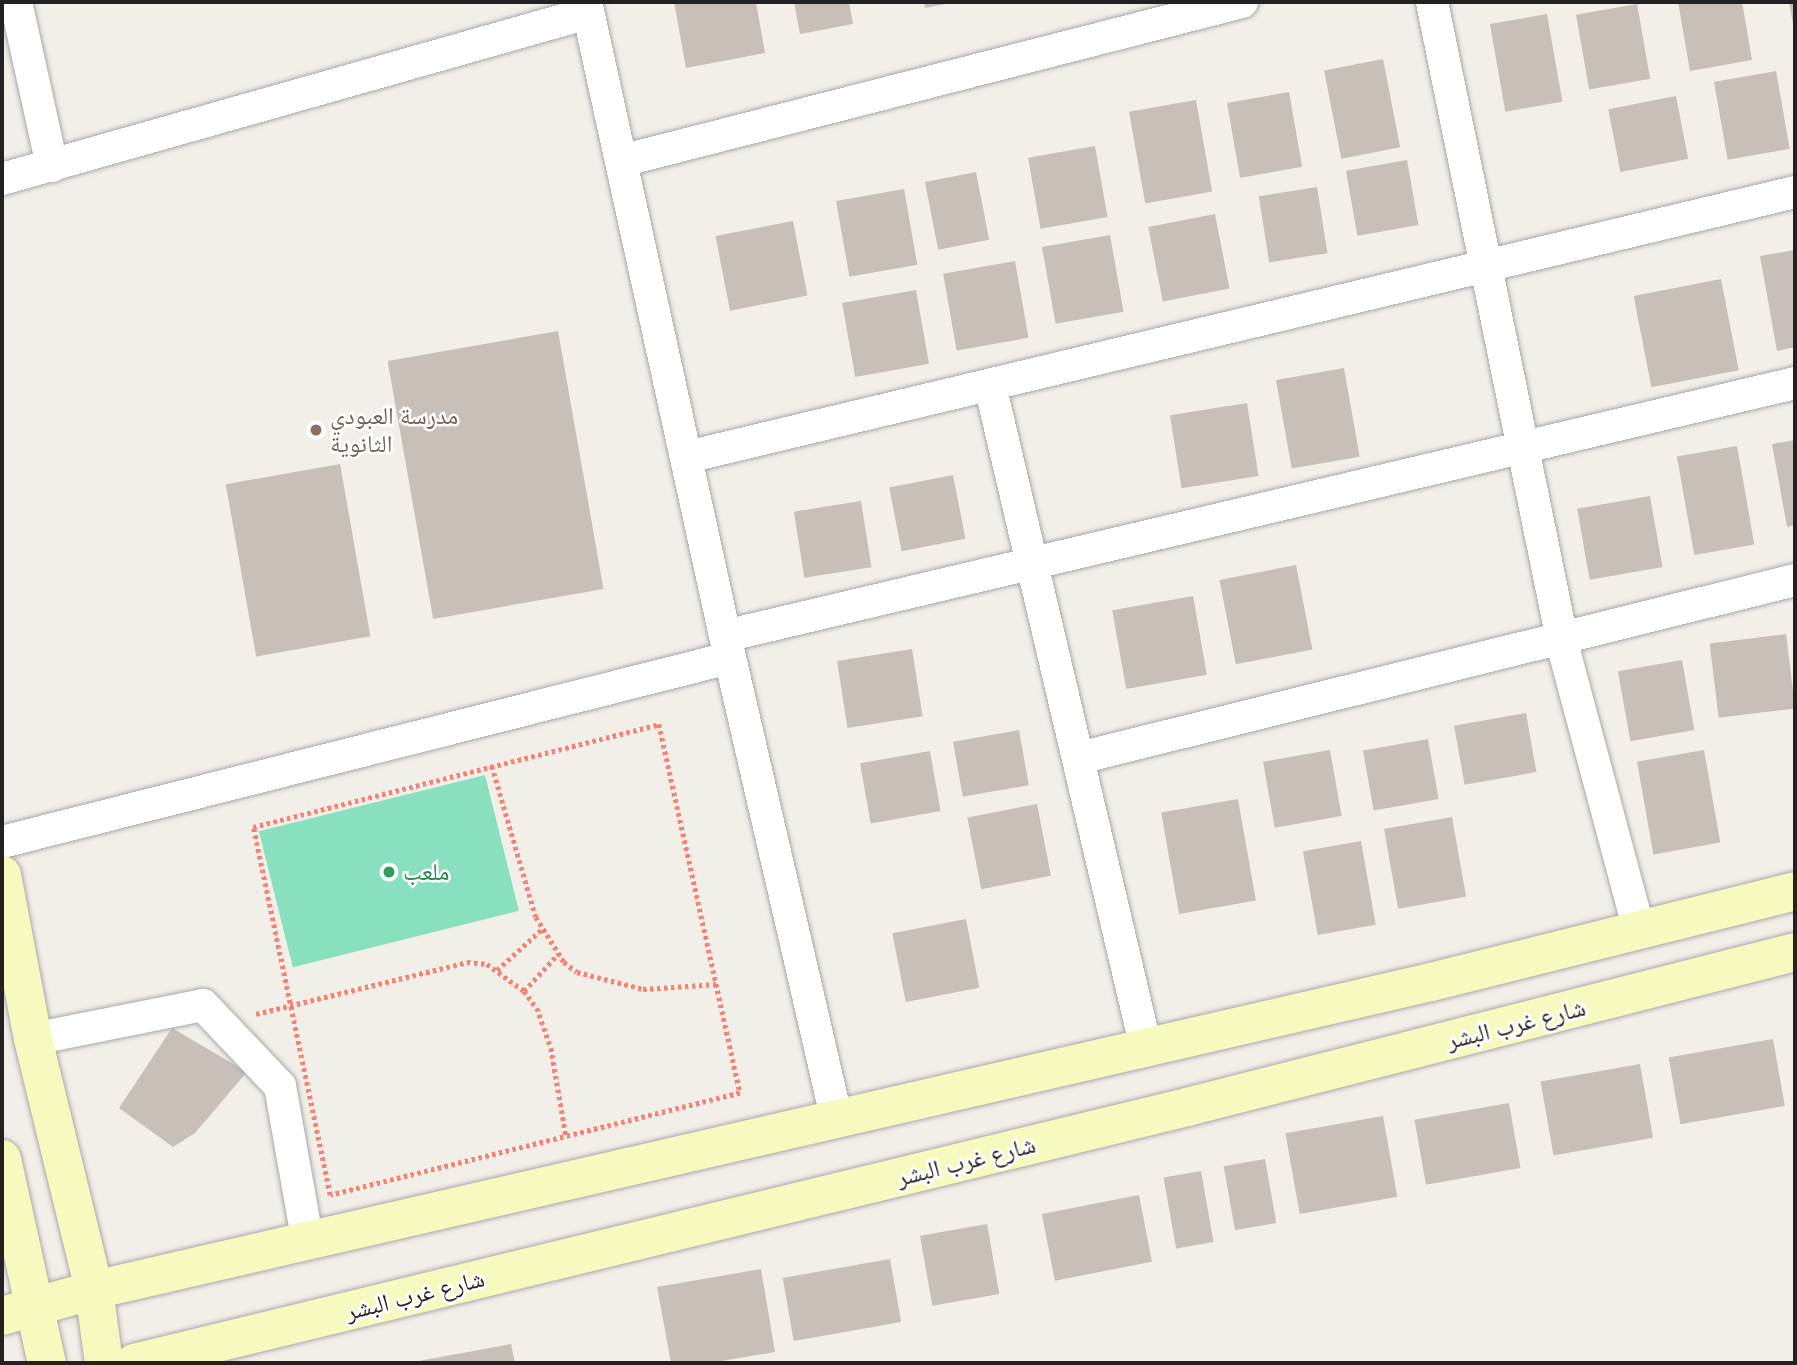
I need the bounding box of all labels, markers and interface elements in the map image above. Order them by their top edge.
place label: مدرسة العبودي الثانوية [330,402,458,458]
marker: مدرسة العبودي الثانوية [308,422,324,438]
place label: ملعب [403,858,449,886]
marker: ملعب [381,864,397,880]
street label: شارع غرب البشر [1444,993,1588,1055]
street label: شارع غرب البشر [894,1130,1038,1192]
street label: شارع غرب البشر [343,1264,487,1326]

